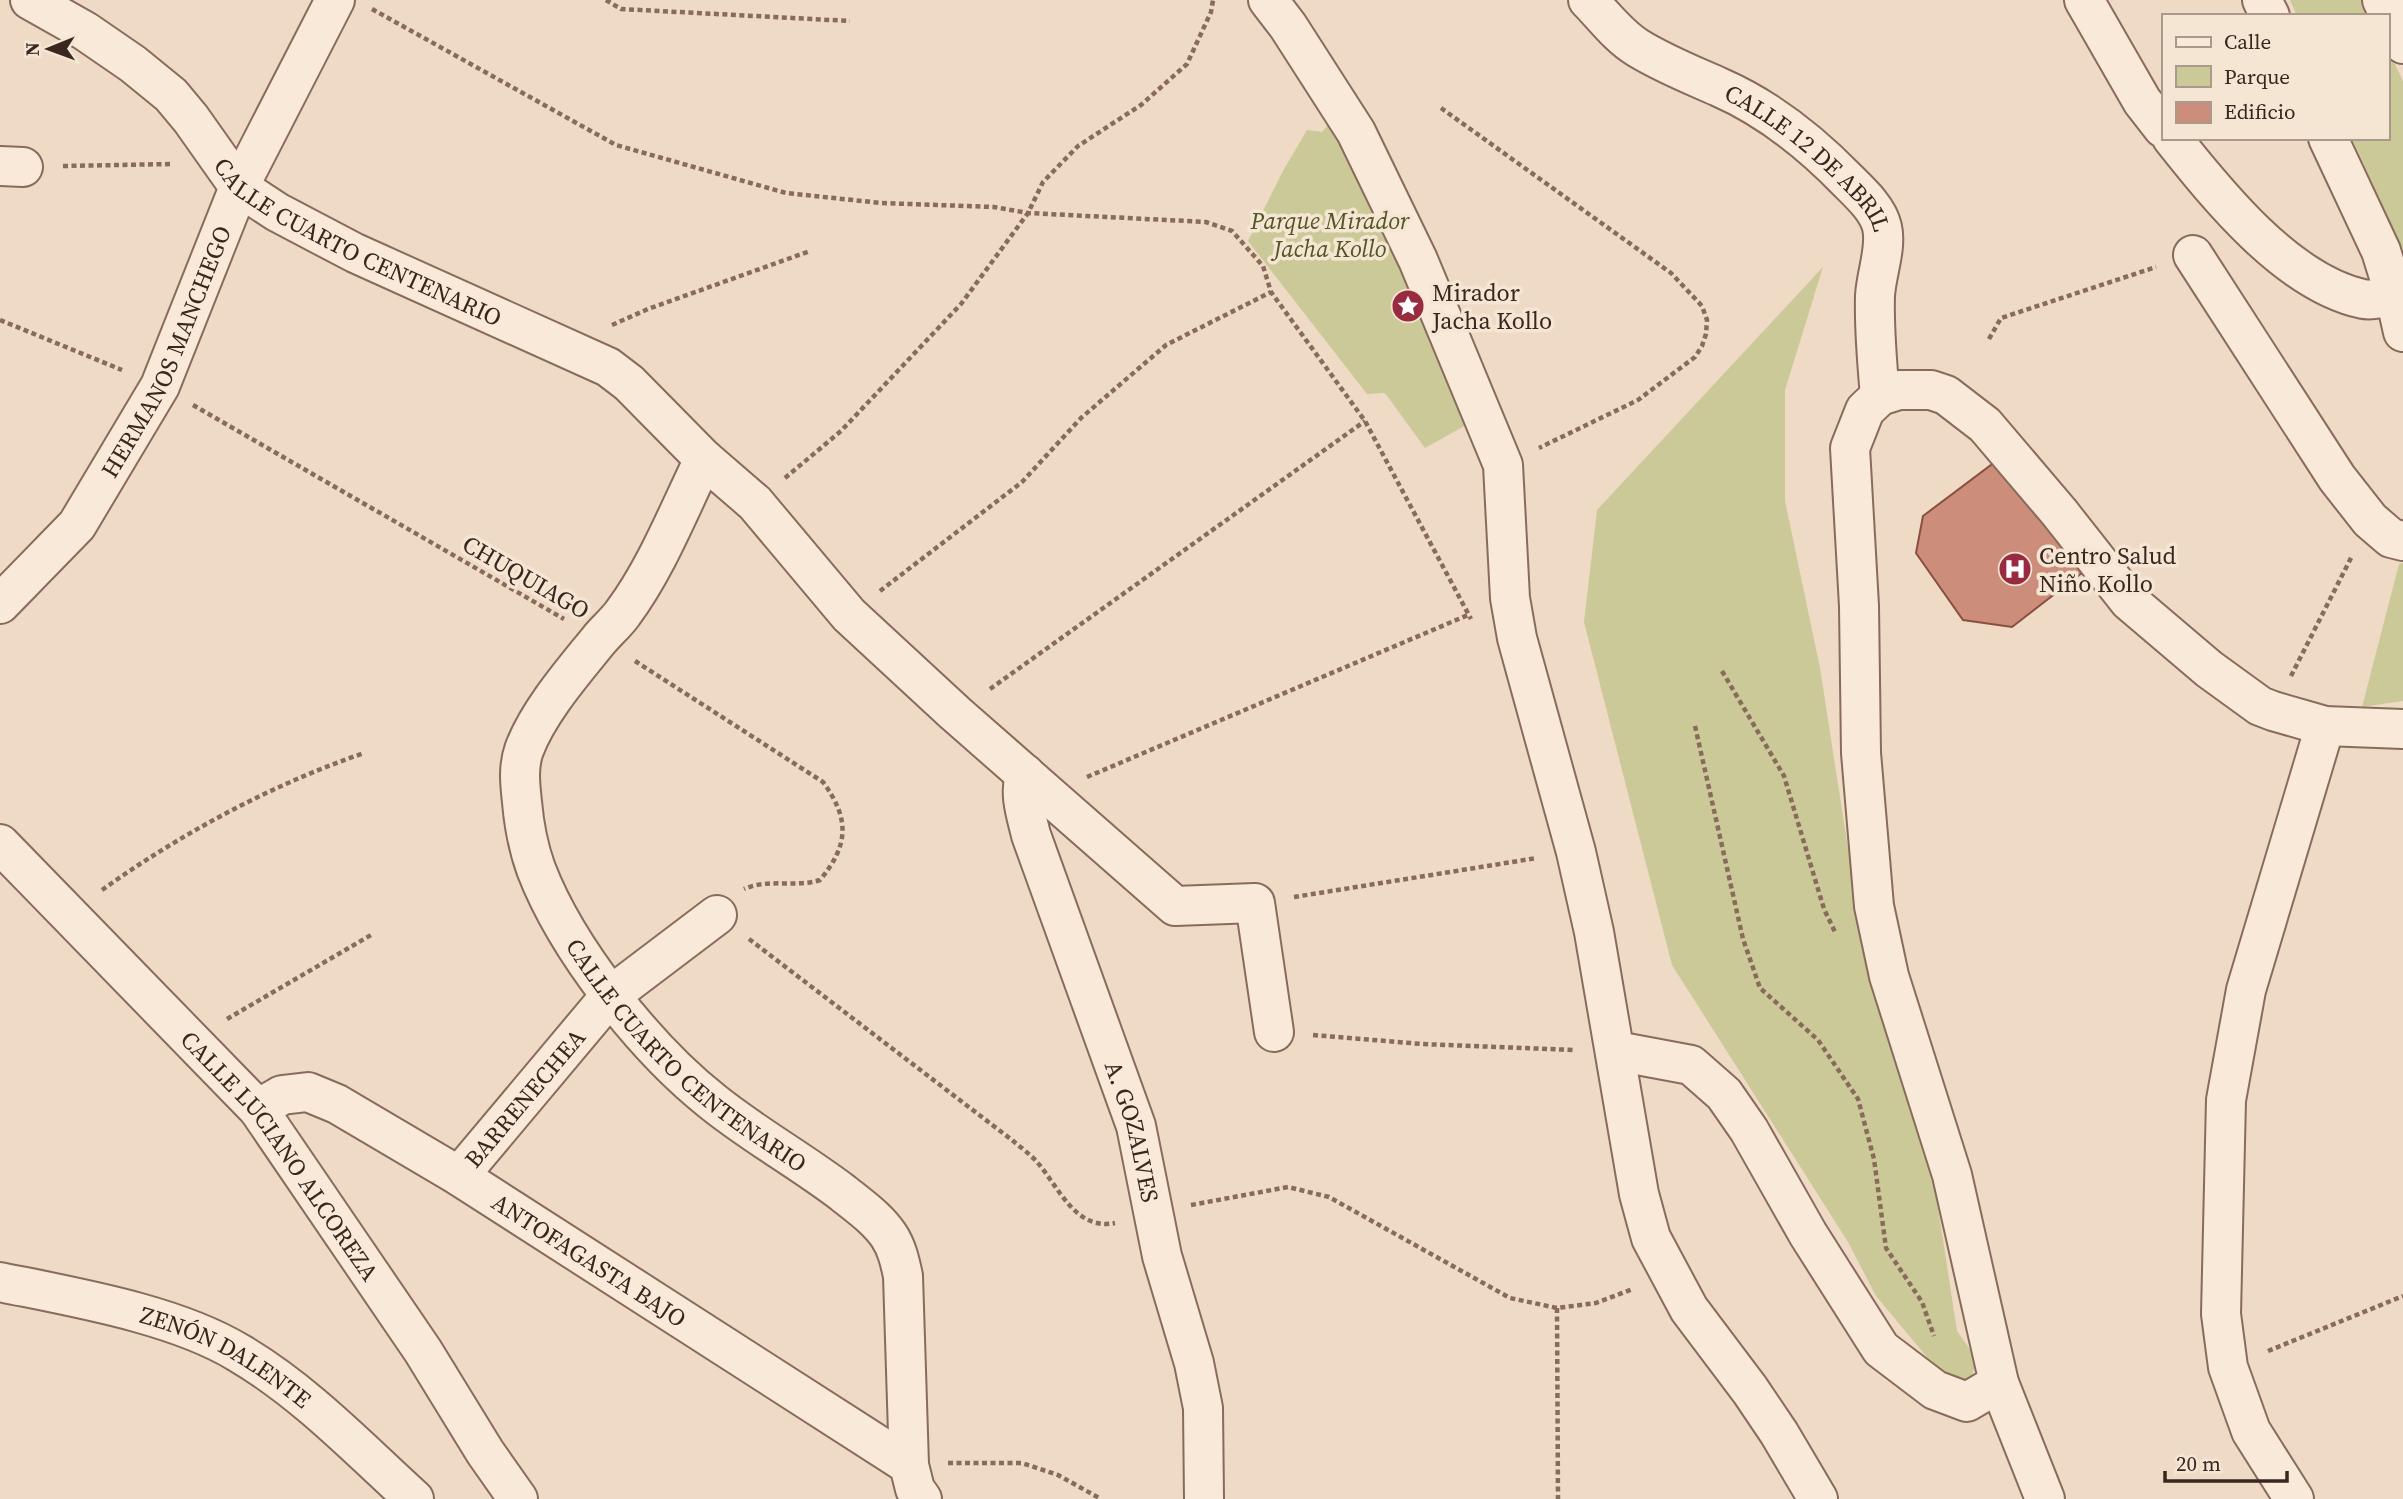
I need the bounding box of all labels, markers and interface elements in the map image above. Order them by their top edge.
north arrow [14,14,84,84]
legend [2162,14,2389,140]
text: Calle [2224,27,2271,56]
text: N [19,42,45,56]
text: Parque [2224,62,2290,91]
street label: CALLE 12 DE ABRIL [1719,76,1899,236]
text: Edificio [2224,97,2296,126]
street label: CALLE CUARTO CENTENARIO [207,151,507,334]
park label: Parque Mirador Jacha Kollo [1250,204,1411,265]
street label: HERMANOS MANCHEGO [93,221,239,484]
place label: Mirador Jacha Kollo [1431,276,1552,337]
place icon: Mirador Jacha Kollo [1389,287,1427,325]
street label: CHUQUIAGO [456,527,596,627]
place label: Centro Salud Niño Kollo [2039,539,2176,600]
hospital icon: Centro Salud Niño Kollo [1996,550,2034,588]
street label: CALLE CUARTO CENTENARIO [559,932,814,1179]
street label: BARRENECHEA [457,1021,593,1174]
street label: CALLE LUCIANO ALCOREZA [174,1023,387,1287]
street label: A. GOZALVES [1097,1056,1167,1205]
street label: ANTOFAGASTA BAJO [486,1185,693,1335]
street label: ZENÓN DALENTE [136,1298,318,1415]
scale bar [2165,1440,2288,1484]
text: 20 m [2176,1449,2221,1478]

